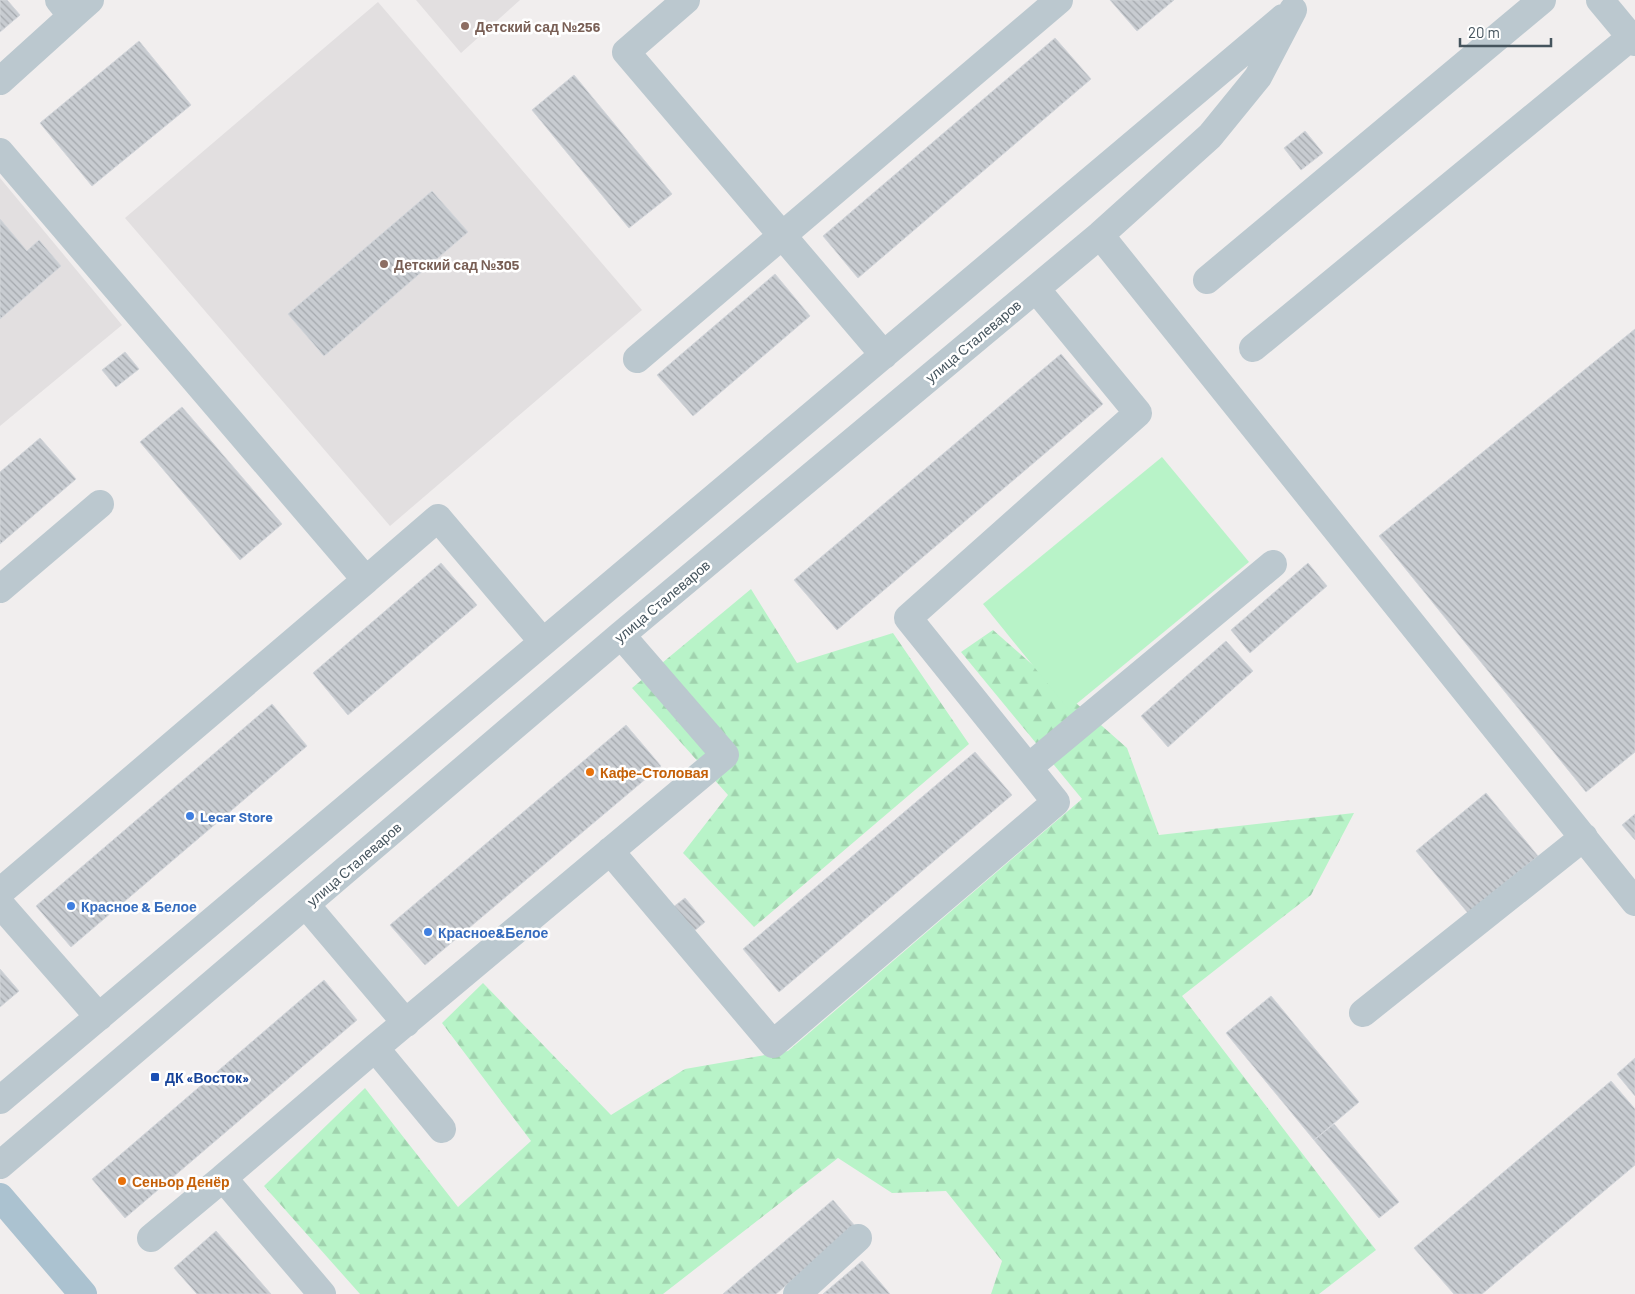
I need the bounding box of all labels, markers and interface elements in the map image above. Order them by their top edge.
scale bar [1460,15,1551,47]
place label: Детский сад №256 [475,18,601,35]
marker: Детский сад №256 [459,20,471,32]
text: 20 m [1468,23,1500,41]
place label: Детский сад №305 [394,256,520,273]
marker: Детский сад №305 [378,258,390,270]
street label: улица Сталеваров [922,296,1024,386]
street label: улица Сталеваров [611,556,713,646]
place label: Кафе-Столовая [600,764,709,781]
marker: Кафе-Столовая [584,766,596,778]
place label: Lecar Store [200,808,273,825]
marker: Lecar Store [184,810,196,822]
street label: улица Сталеваров [303,818,405,910]
place label: Красное & Белое [81,898,197,915]
marker: Красное & Белое [65,900,77,912]
place label: Красное&Белое [438,924,548,941]
marker: Красное&Белое [422,926,434,938]
place label: ДК «Восток» [165,1069,249,1086]
marker: ДК «Восток» [149,1071,161,1083]
place label: Сеньор Денёр [132,1173,230,1190]
marker: Сеньор Денёр [116,1175,128,1187]

